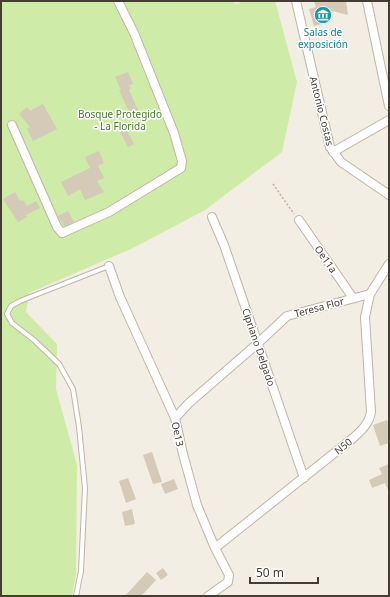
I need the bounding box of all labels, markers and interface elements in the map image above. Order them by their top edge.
museum icon: Salas de exposición [313,5,333,25]
place label: Salas de exposición [298,25,348,51]
street label: Antonio Costas [307,75,337,147]
park label: Bosque Protegido - La Florida [78,107,162,133]
street label: Oe11a [312,242,340,276]
street label: Teresa Flor [293,294,345,320]
street label: Cipriano Delgado [239,306,279,388]
street label: Oe13 [169,420,187,448]
street label: N50 [331,434,355,457]
scale bar [250,559,318,585]
text: 50 m [256,564,284,581]

